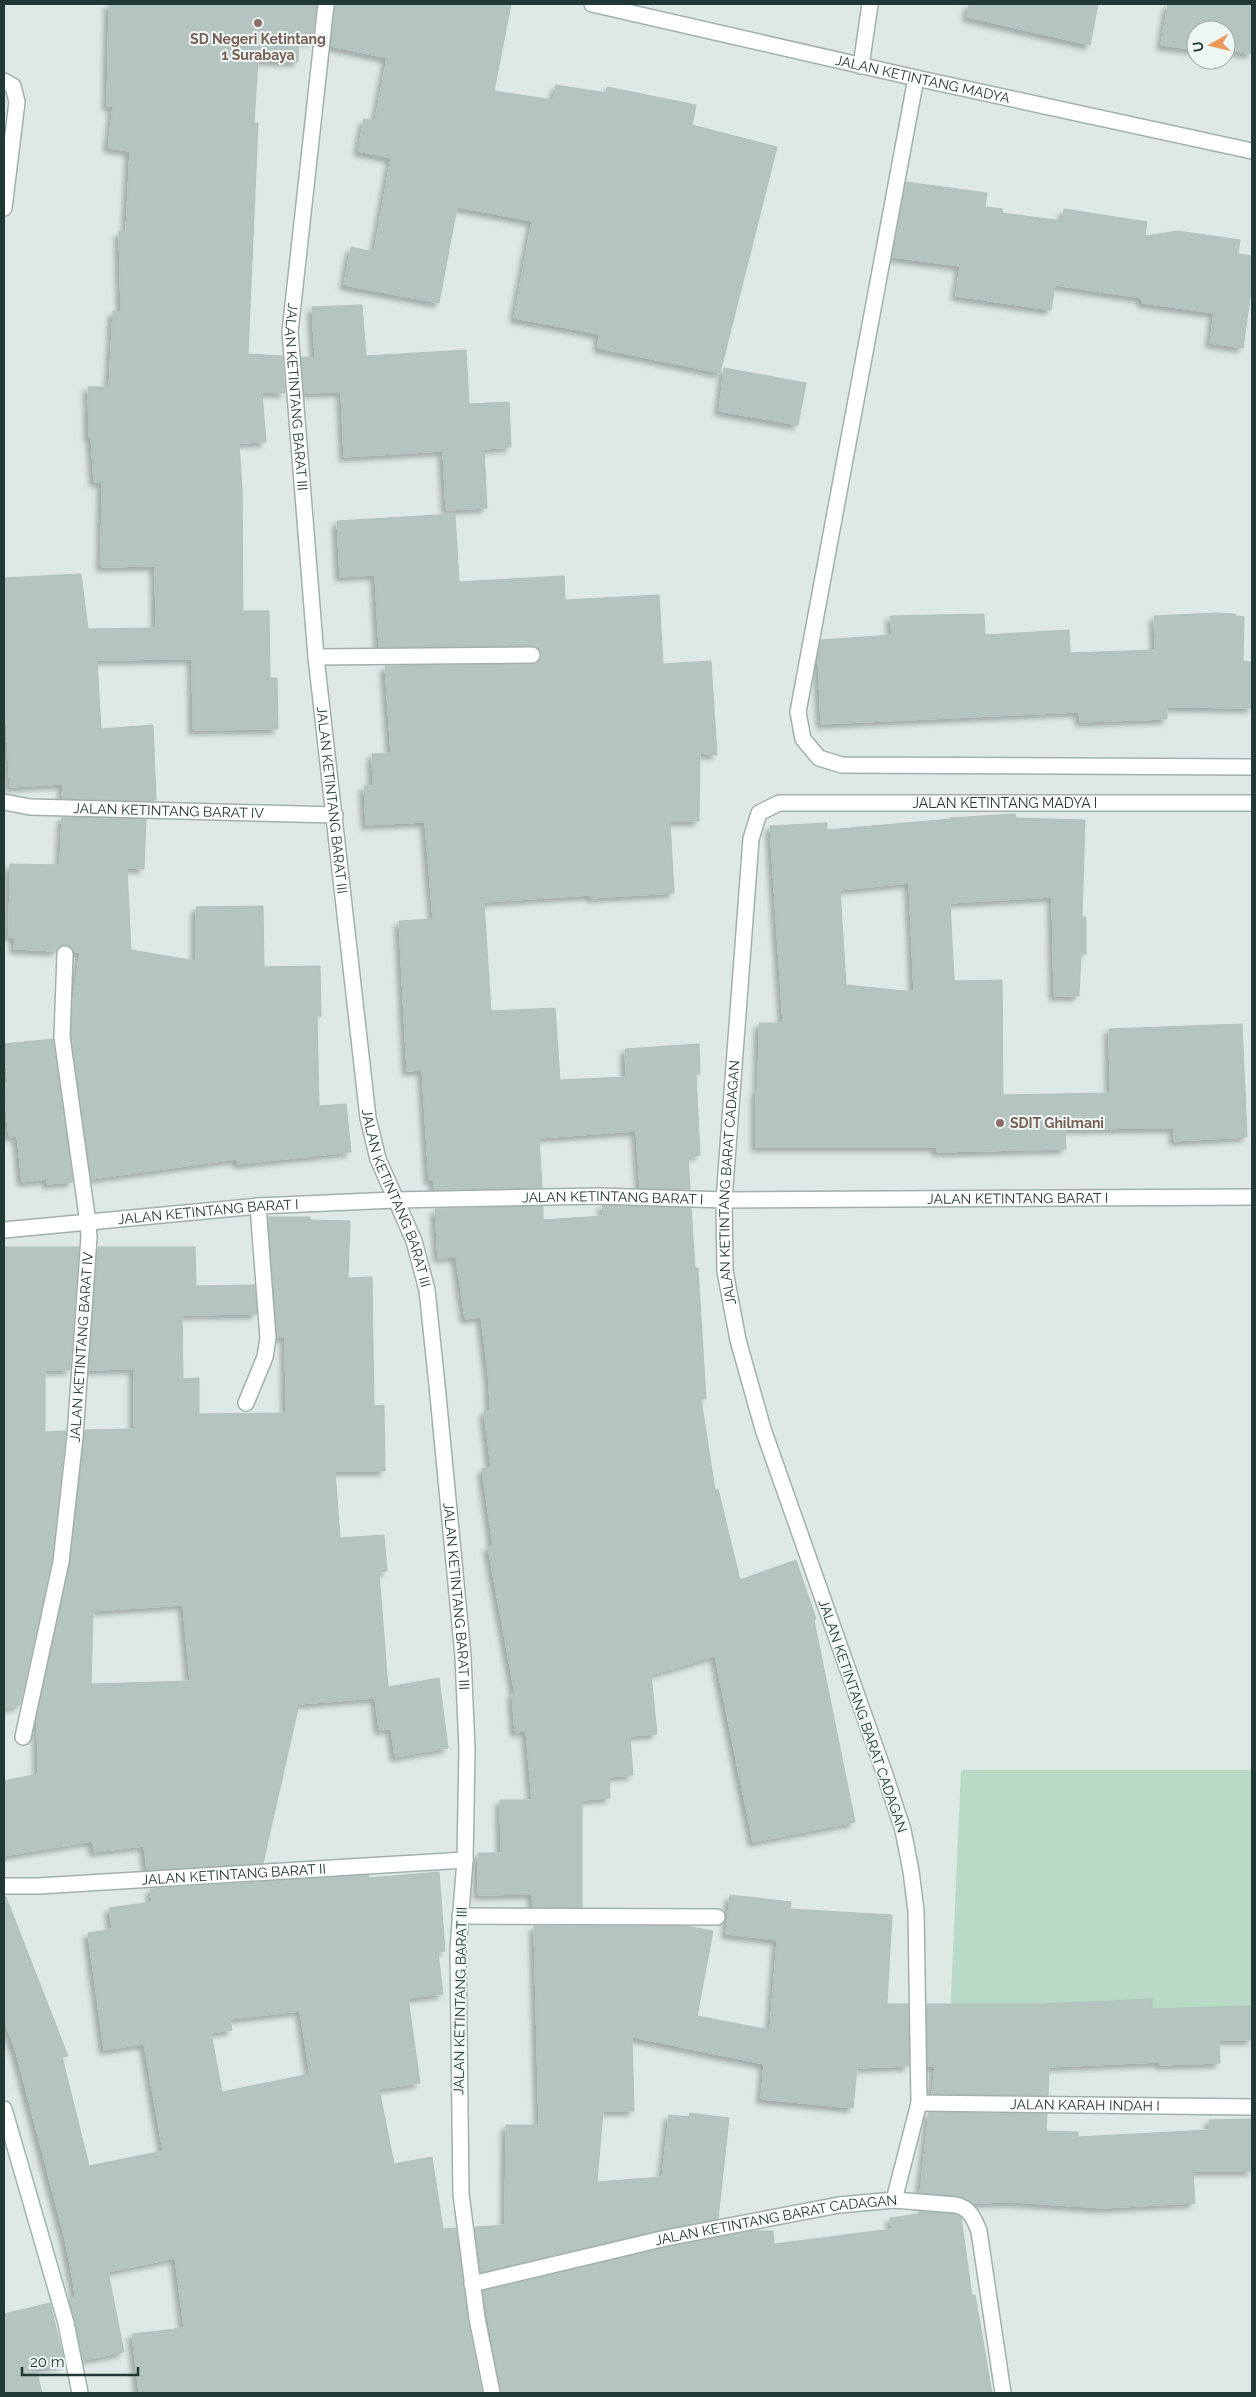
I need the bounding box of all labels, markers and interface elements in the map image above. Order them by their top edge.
marker: SD Negeri Ketintang 1 Surabaya [252,17,264,29]
north arrow [1186,20,1236,70]
place label: SD Negeri Ketintang 1 Surabaya [190,31,326,63]
text: U [1189,40,1207,53]
street label: JALAN KETINTANG MADYA [834,52,1012,106]
street label: JALAN KETINTANG BARAT III [281,302,311,491]
street label: JALAN KETINTANG BARAT III [314,706,351,895]
street label: JALAN KETINTANG MADYA I [912,795,1097,811]
street label: JALAN KETINTANG BARAT IV [73,800,265,821]
street label: JALAN KETINTANG BARAT CADAGAN [716,1060,742,1306]
street label: JALAN KETINTANG BARAT III [359,1108,434,1289]
place label: SDIT Ghilmani [1010,1115,1104,1131]
marker: SDIT Ghilmani [994,1117,1006,1129]
street label: JALAN KETINTANG BARAT I [522,1188,704,1207]
street label: JALAN KETINTANG BARAT I [927,1190,1108,1207]
street label: JALAN KETINTANG BARAT I [117,1196,299,1227]
street label: JALAN KETINTANG BARAT IV [66,1251,96,1443]
street label: JALAN KETINTANG BARAT III [440,1502,472,1690]
street label: JALAN KETINTANG BARAT CADAGAN [815,1597,911,1835]
street label: JALAN KETINTANG BARAT II [141,1861,326,1888]
street label: JALAN KETINTANG BARAT III [450,1907,470,2095]
street label: JALAN KARAH INDAH I [1010,2096,1160,2114]
street label: JALAN KETINTANG BARAT CADAGAN [653,2192,898,2248]
scale bar [22,2344,139,2376]
text: 20 m [30,2353,65,2371]

